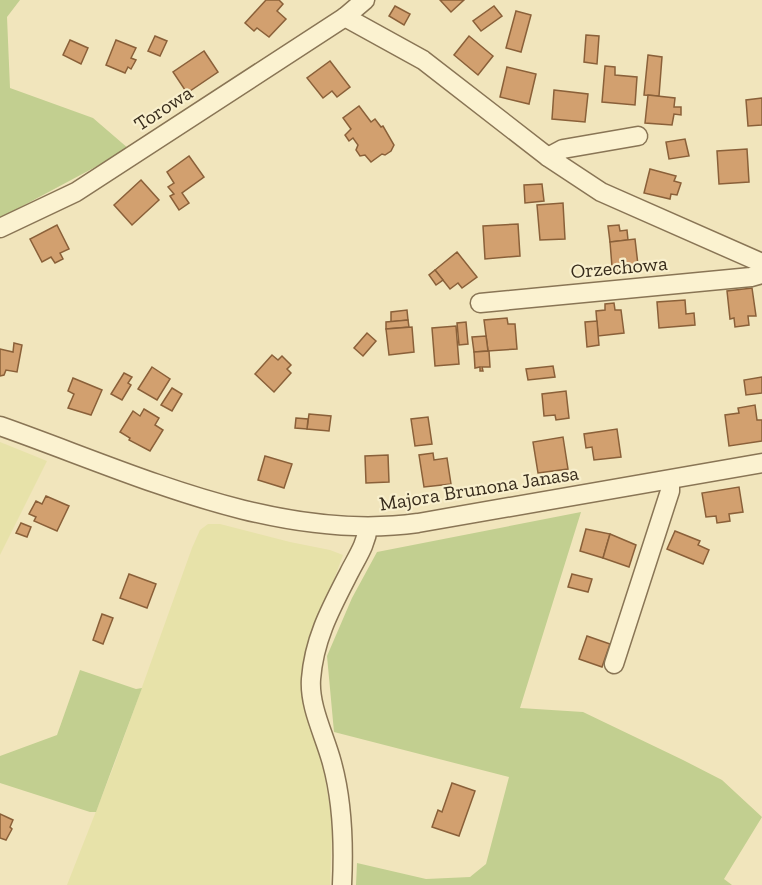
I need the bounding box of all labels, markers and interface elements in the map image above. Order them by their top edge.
street label: Torowa [129,80,197,136]
street label: Orzechowa [570,251,669,283]
street label: Majora Brunona Janasa [378,460,581,516]

